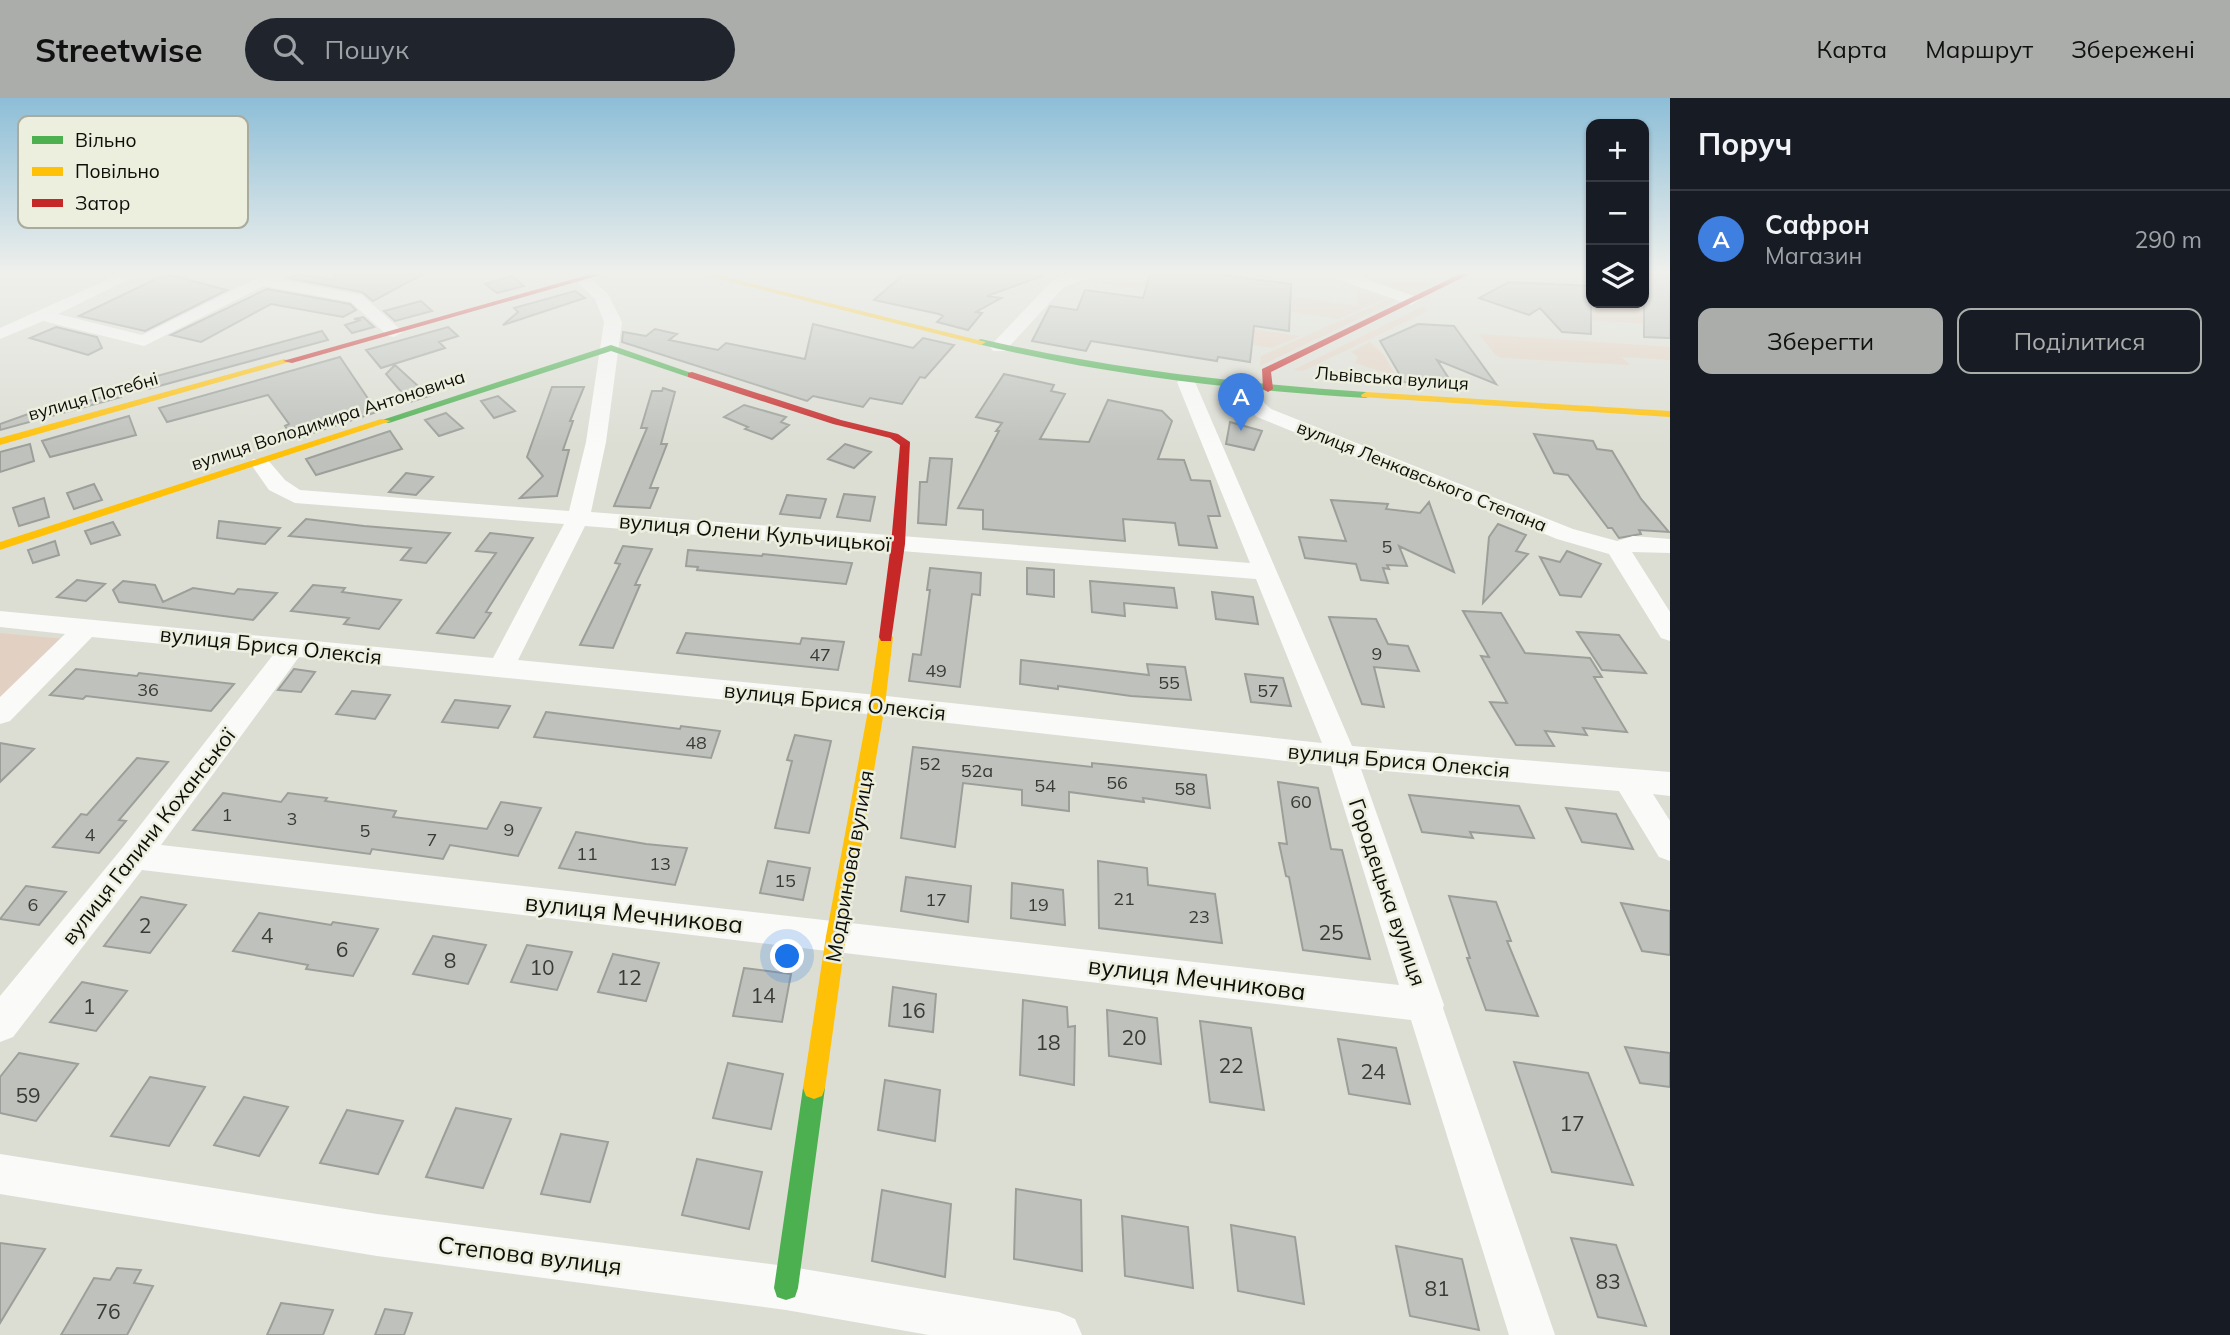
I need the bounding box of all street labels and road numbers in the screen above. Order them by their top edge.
street label: Львівська вулиця [1314,361,1470,395]
street label: вулиця Володимира Антоновича [188,365,468,475]
street label: вулиця Потебні [25,366,161,426]
street label: вулиця Ленкавського Степана [1294,415,1550,537]
street label: вулиця Олени Кульчицької [618,507,893,557]
street label: вулиця Брися Олексія [159,620,383,670]
street label: вулиця Брися Олексія [723,676,947,726]
street label: вулиця Галини Коханської [55,722,241,949]
street label: вулиця Брися Олексія [1287,737,1511,783]
street label: Модринова вулиця [819,768,879,964]
street label: Городецька вулиця [1344,795,1432,989]
street label: вулиця Мечникова [524,887,744,939]
street label: вулиця Мечникова [1086,950,1308,1006]
street label: Степова вулиця [436,1229,624,1281]

